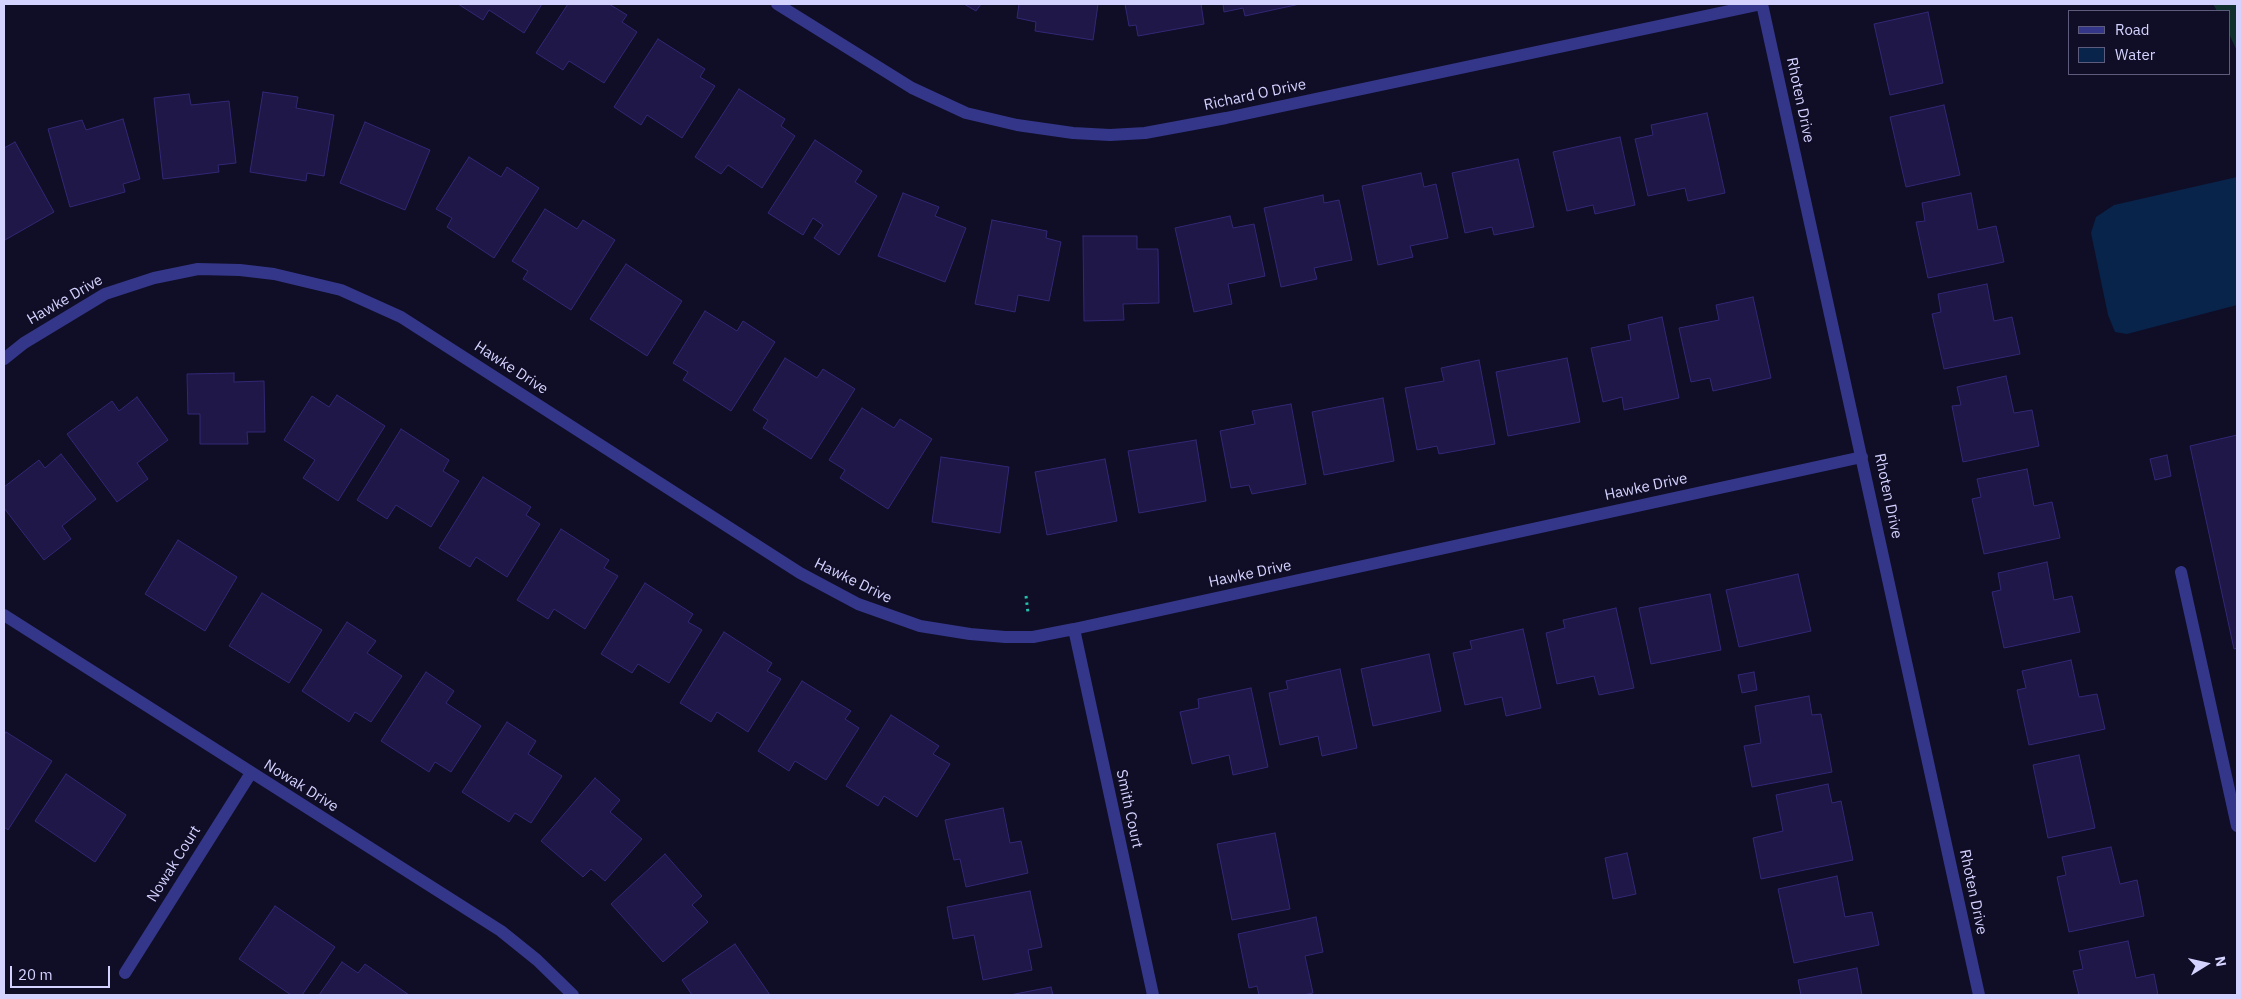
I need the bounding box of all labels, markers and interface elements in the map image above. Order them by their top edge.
legend [2068,10,2231,75]
text: Road [2115,20,2150,39]
text: Water [2115,45,2155,64]
street label: Rhoten Drive [1782,56,1818,144]
street label: Richard O Drive [1202,75,1308,115]
street label: Hawke Drive [24,271,106,329]
street label: Hawke Drive [471,337,551,399]
street label: Rhoten Drive [1870,452,1906,540]
street label: Hawke Drive [1603,469,1689,505]
street label: Hawke Drive [811,554,895,608]
street label: Hawke Drive [1207,556,1293,592]
street label: Nowak Drive [260,756,342,816]
street label: Smith Court [1112,768,1146,850]
street label: Nowak Court [143,822,205,906]
street label: Rhoten Drive [1955,848,1991,936]
north arrow [2181,939,2231,989]
text: N [2211,955,2231,968]
scale bar [12,956,112,988]
text: 20 m [18,965,53,984]

